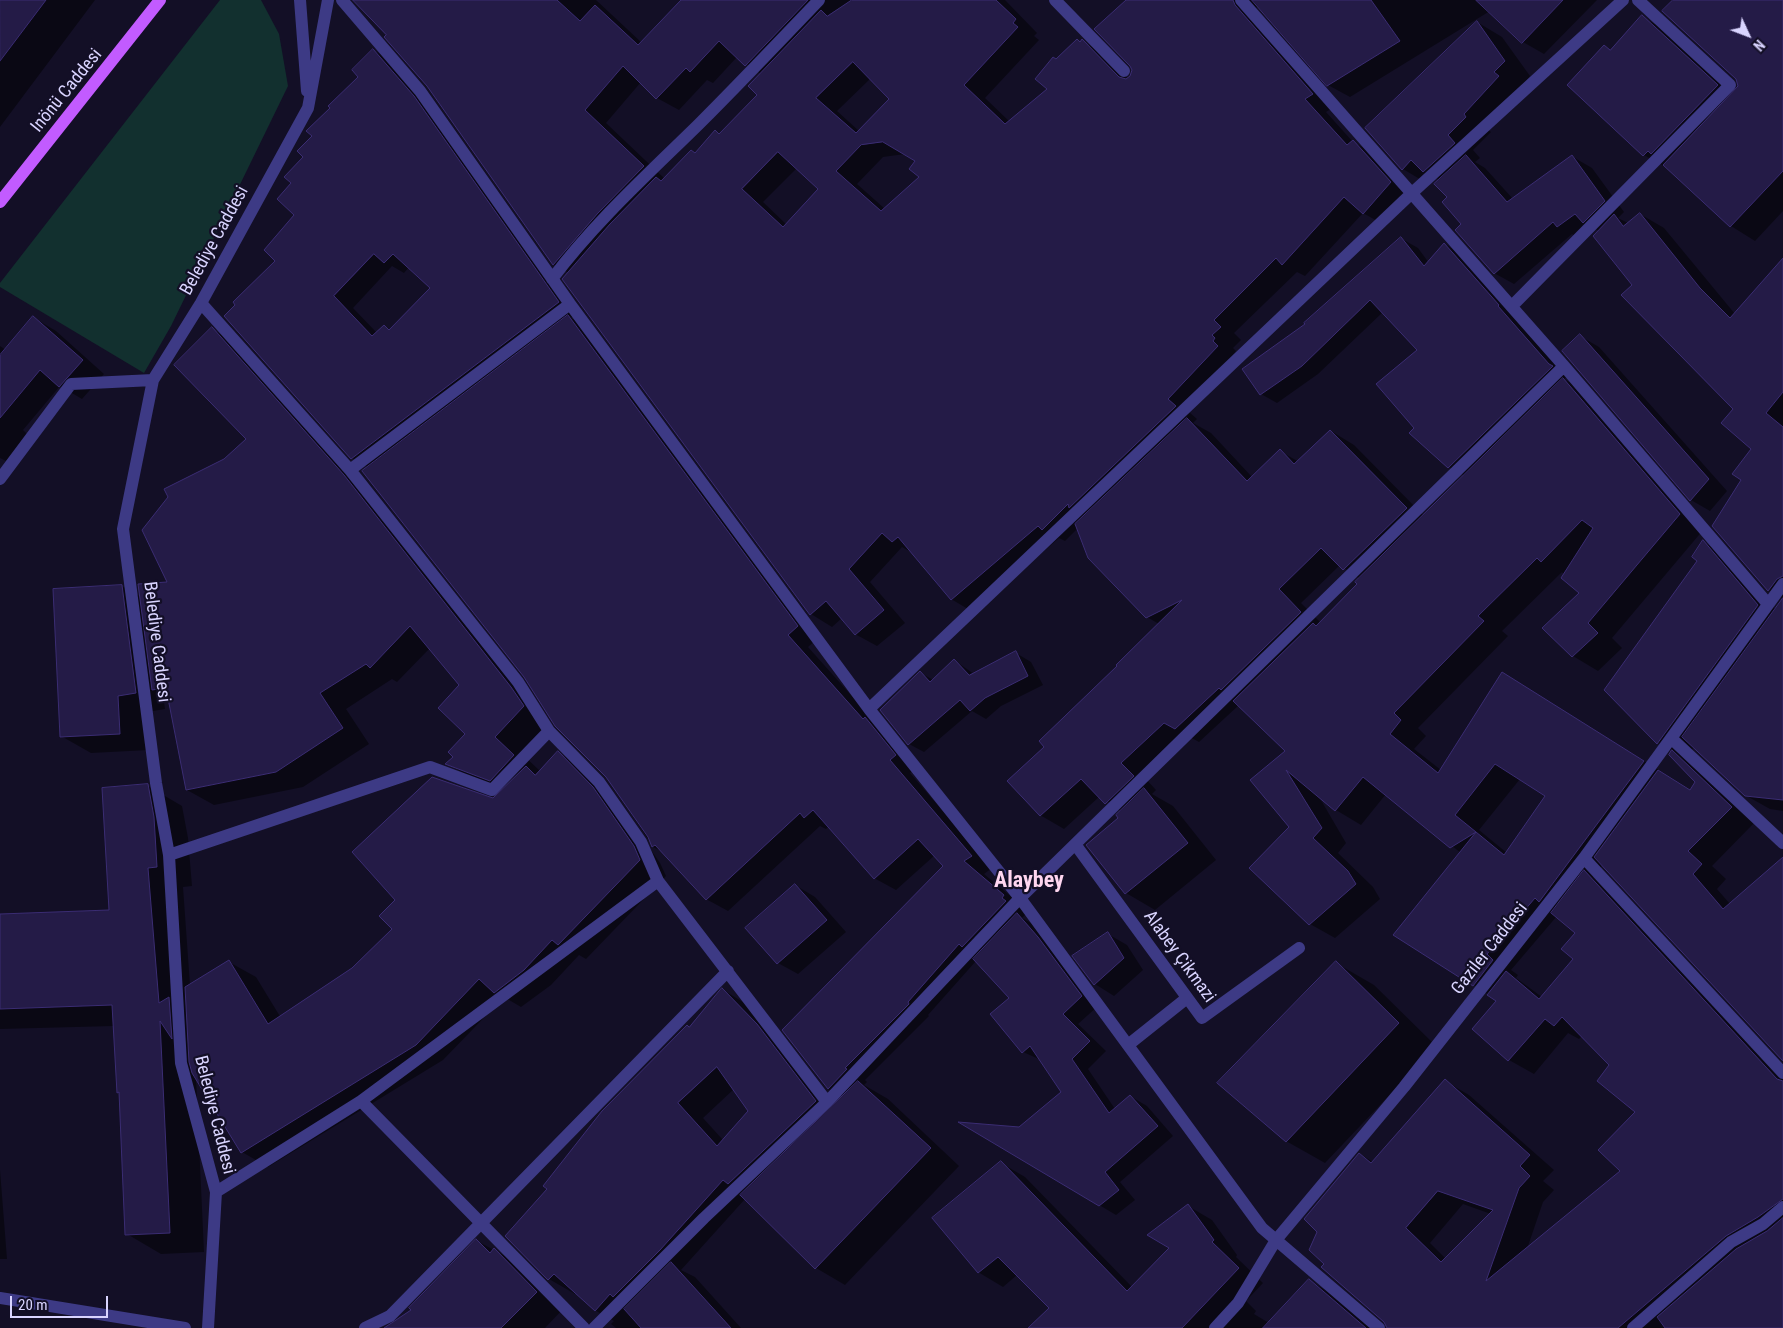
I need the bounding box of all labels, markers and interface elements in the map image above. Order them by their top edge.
north arrow [1723,10,1773,60]
text: N [1750,37,1768,54]
street label: Inönü Caddesi [27,45,107,137]
street label: Belediye Caddesi [176,183,254,299]
street label: Belediye Caddesi [138,580,174,704]
district label: Alaybey [994,868,1064,894]
street label: Gaziler Caddesi [1447,899,1533,999]
street label: Alabey Çikmazi [1138,907,1220,1007]
street label: Belediye Caddesi [189,1054,239,1176]
scale bar [12,1286,110,1318]
text: 20 m [18,1296,48,1314]

